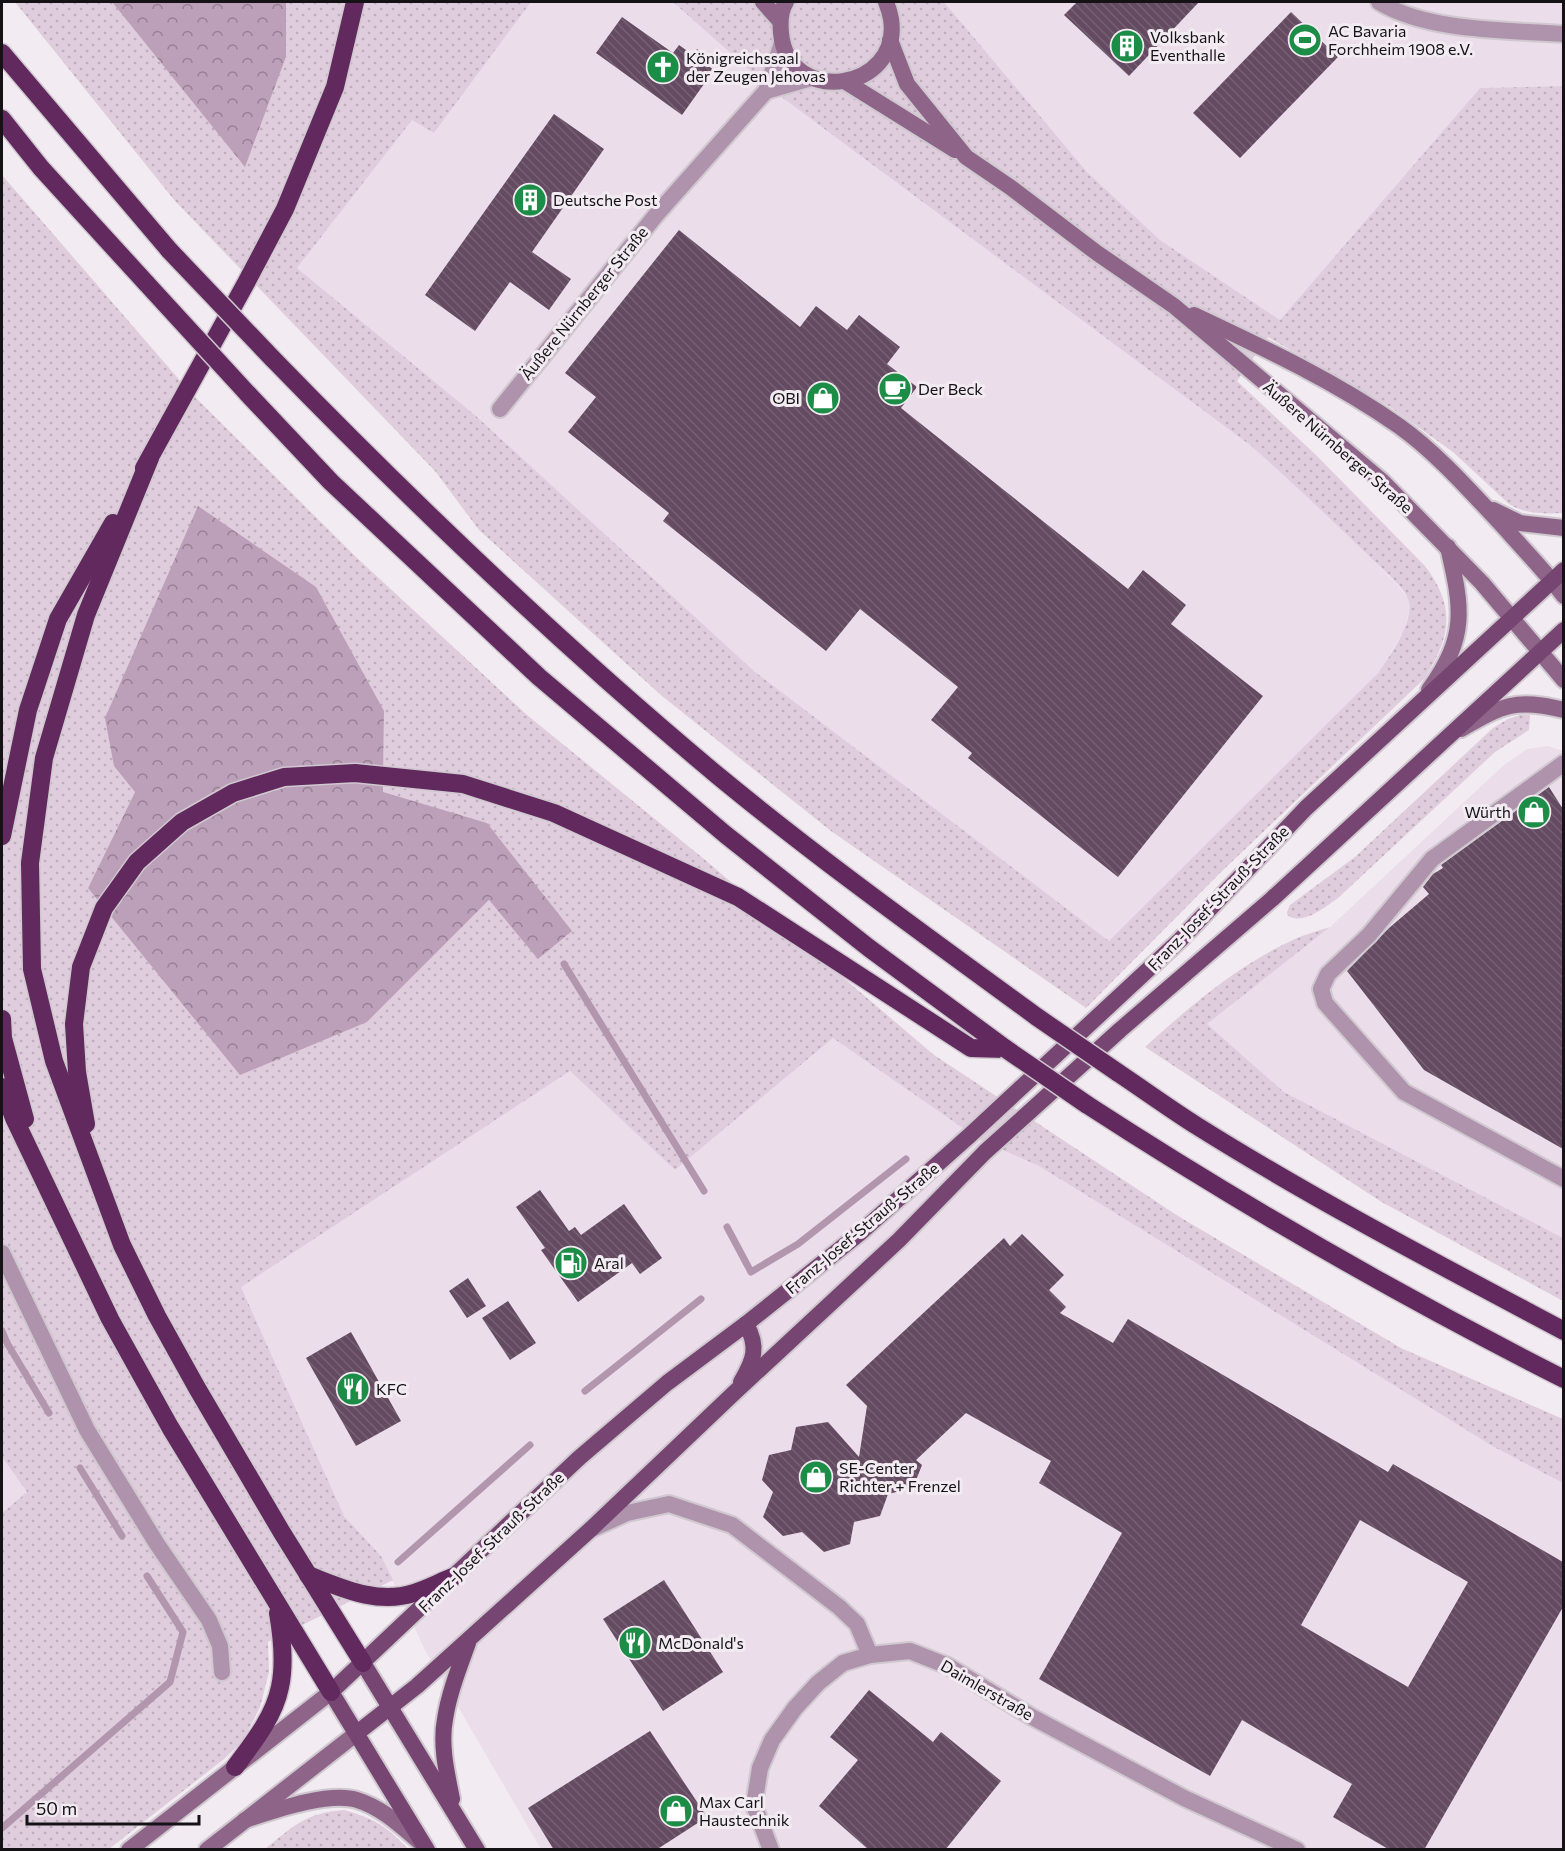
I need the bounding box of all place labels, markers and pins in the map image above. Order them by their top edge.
place label: AC Bavaria Forchheim 1908 e.V. [1328,21,1473,58]
sports icon: AC Bavaria Forchheim 1908 e.V. [1287,22,1323,58]
place label: Volksbank Eventhalle [1150,27,1225,64]
building icon: Volksbank Eventhalle [1109,28,1145,64]
place label: Königreichssaal der Zeugen Jehovas [686,48,826,85]
church icon: Königreichssaal der Zeugen Jehovas [645,49,681,85]
building icon: Deutsche Post [512,182,548,218]
place label: Deutsche Post [553,190,658,209]
cafe icon: Der Beck [877,371,913,407]
place label: Der Beck [918,379,983,398]
shop icon: OBI [805,380,841,416]
place label: OBI [772,388,800,407]
shop icon: Würth [1516,794,1552,830]
place label: Würth [1464,802,1511,821]
fuel station icon: Aral [553,1245,589,1281]
place label: Aral [594,1253,624,1272]
restaurant icon: KFC [335,1371,371,1407]
place label: KFC [376,1379,407,1398]
place label: SE-Center Richter + Frenzel [839,1458,961,1495]
shop icon: SE-Center Richter + Frenzel [798,1459,834,1495]
restaurant icon: McDonald's [617,1625,653,1661]
place label: McDonald's [658,1633,744,1652]
place label: Max Carl Haustechnik [699,1792,790,1829]
shop icon: Max Carl Haustechnik [658,1793,694,1829]

